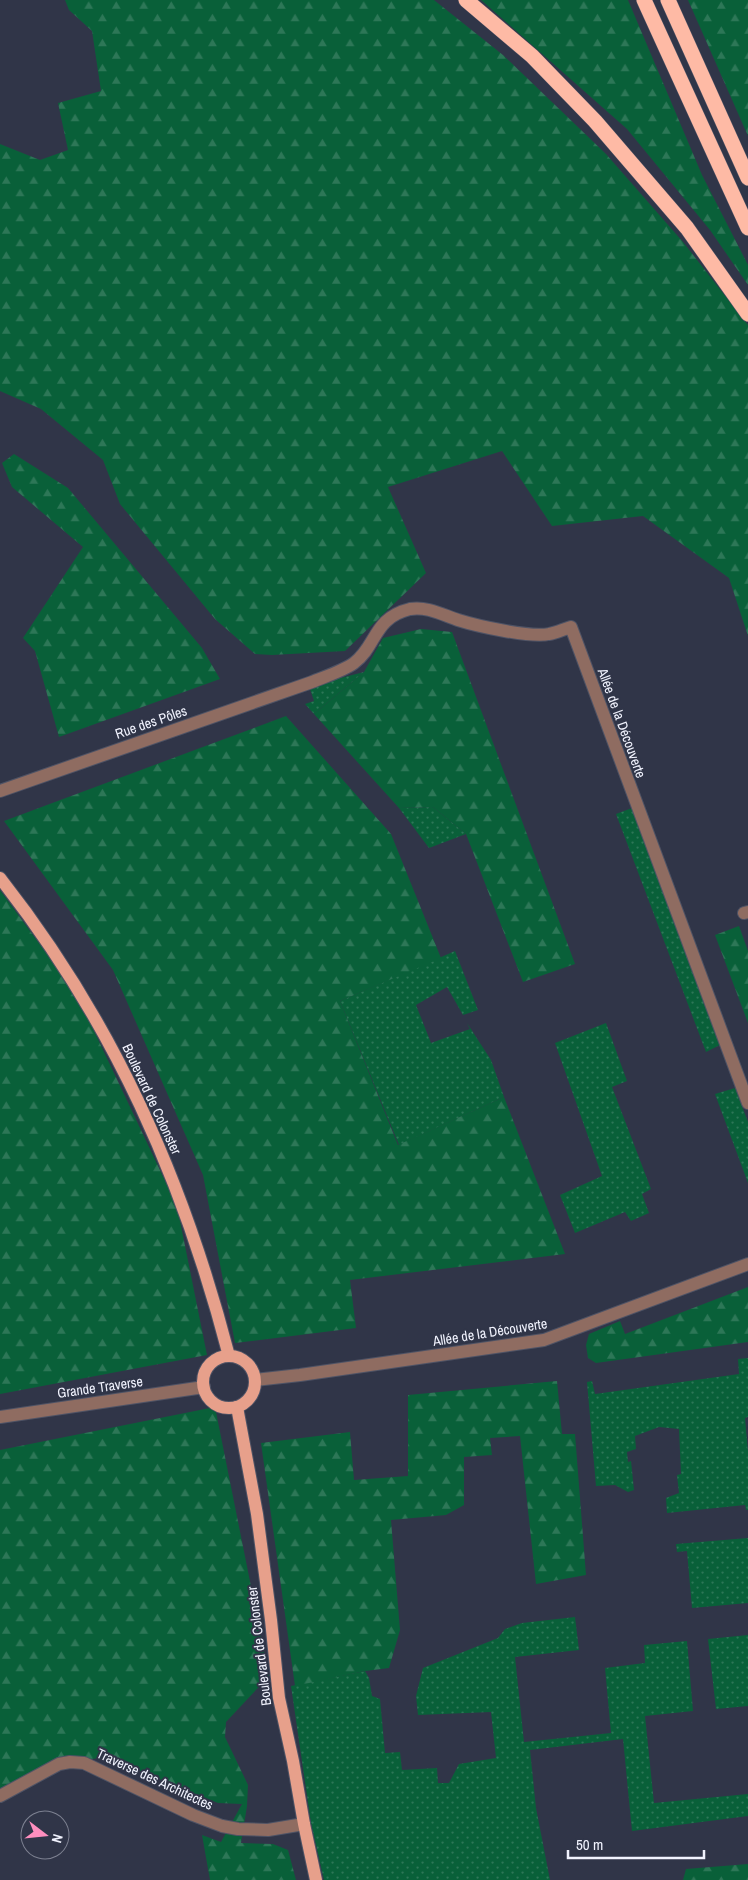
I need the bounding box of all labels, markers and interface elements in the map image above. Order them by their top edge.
street label: Allée de la Découverte [593,665,650,780]
street label: Rue des Pôles [113,701,189,743]
street label: Boulevard de Colonster [118,1041,186,1157]
street label: Allée de la Découverte [431,1314,548,1350]
street label: Grande Traverse [56,1372,144,1402]
street label: Boulevard de Colonster [243,1585,275,1707]
street label: Traverse des Architectes [94,1744,216,1814]
north arrow [20,1810,70,1860]
scale bar [568,1828,704,1860]
text: N [48,1832,67,1845]
text: 50 m [576,1834,603,1855]

